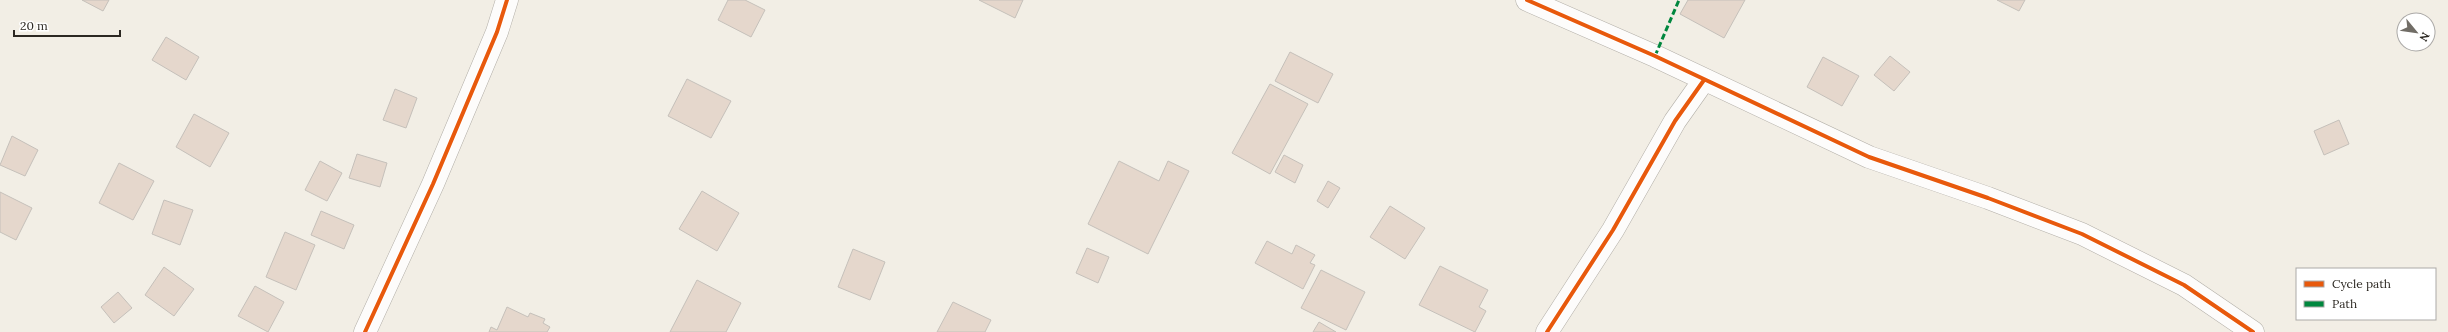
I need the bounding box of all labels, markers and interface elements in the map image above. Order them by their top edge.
scale bar [14,12,120,38]
north arrow [2396,12,2436,52]
text: 20 m [20,18,48,33]
text: N [2416,30,2433,44]
legend [2296,268,2436,320]
text: Cycle path [2332,276,2391,291]
text: Path [2332,296,2357,311]

